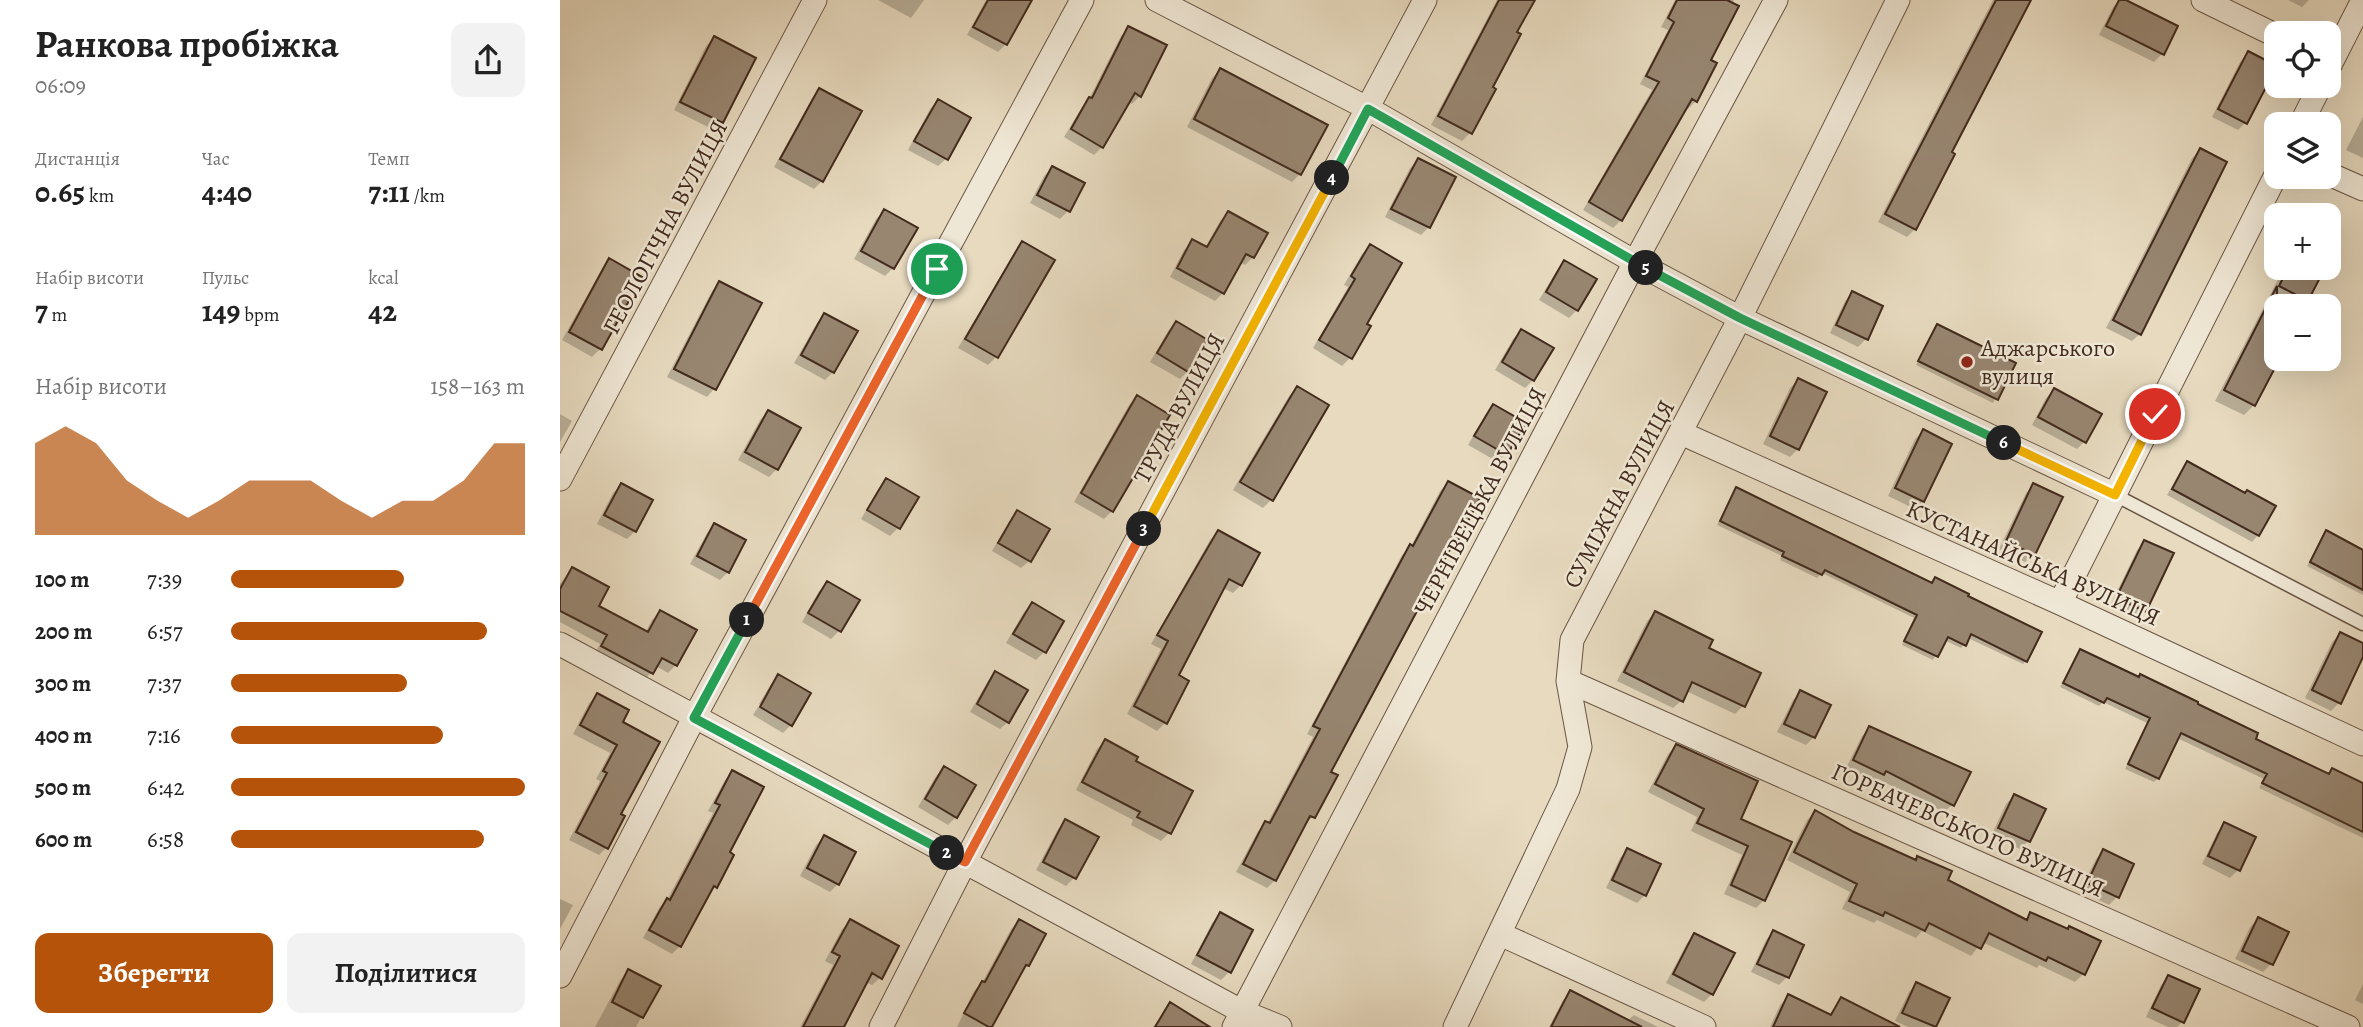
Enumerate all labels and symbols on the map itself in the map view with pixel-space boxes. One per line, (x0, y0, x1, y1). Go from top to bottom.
street label: ГЕОЛОГІЧНА ВУЛИЦЯ (595, 114, 735, 340)
pin: 4 (1314, 160, 1350, 196)
pin (907, 239, 967, 299)
pin: 5 (1628, 250, 1664, 286)
street label: ТРУДА ВУЛИЦЯ (1126, 327, 1232, 489)
place label: Аджарського вулиця (1980, 332, 2115, 392)
marker: Аджарського вулиця (1959, 354, 1975, 370)
street label: ЧЕРНІВЕЦЬКА ВУЛИЦЯ (1406, 381, 1554, 621)
pin (2125, 384, 2185, 444)
street label: СУМІЖНА ВУЛИЦЯ (1556, 394, 1682, 594)
pin: 6 (1986, 426, 2022, 460)
street label: КУСТАНАЙСЬКА ВУЛИЦЯ (1901, 493, 2165, 633)
pin: 3 (1126, 512, 1162, 546)
pin: 1 (730, 602, 764, 638)
street label: ГОРБАЧЕВСЬКОГО ВУЛИЦЯ (1827, 755, 2109, 905)
pin: 2 (930, 836, 964, 870)

